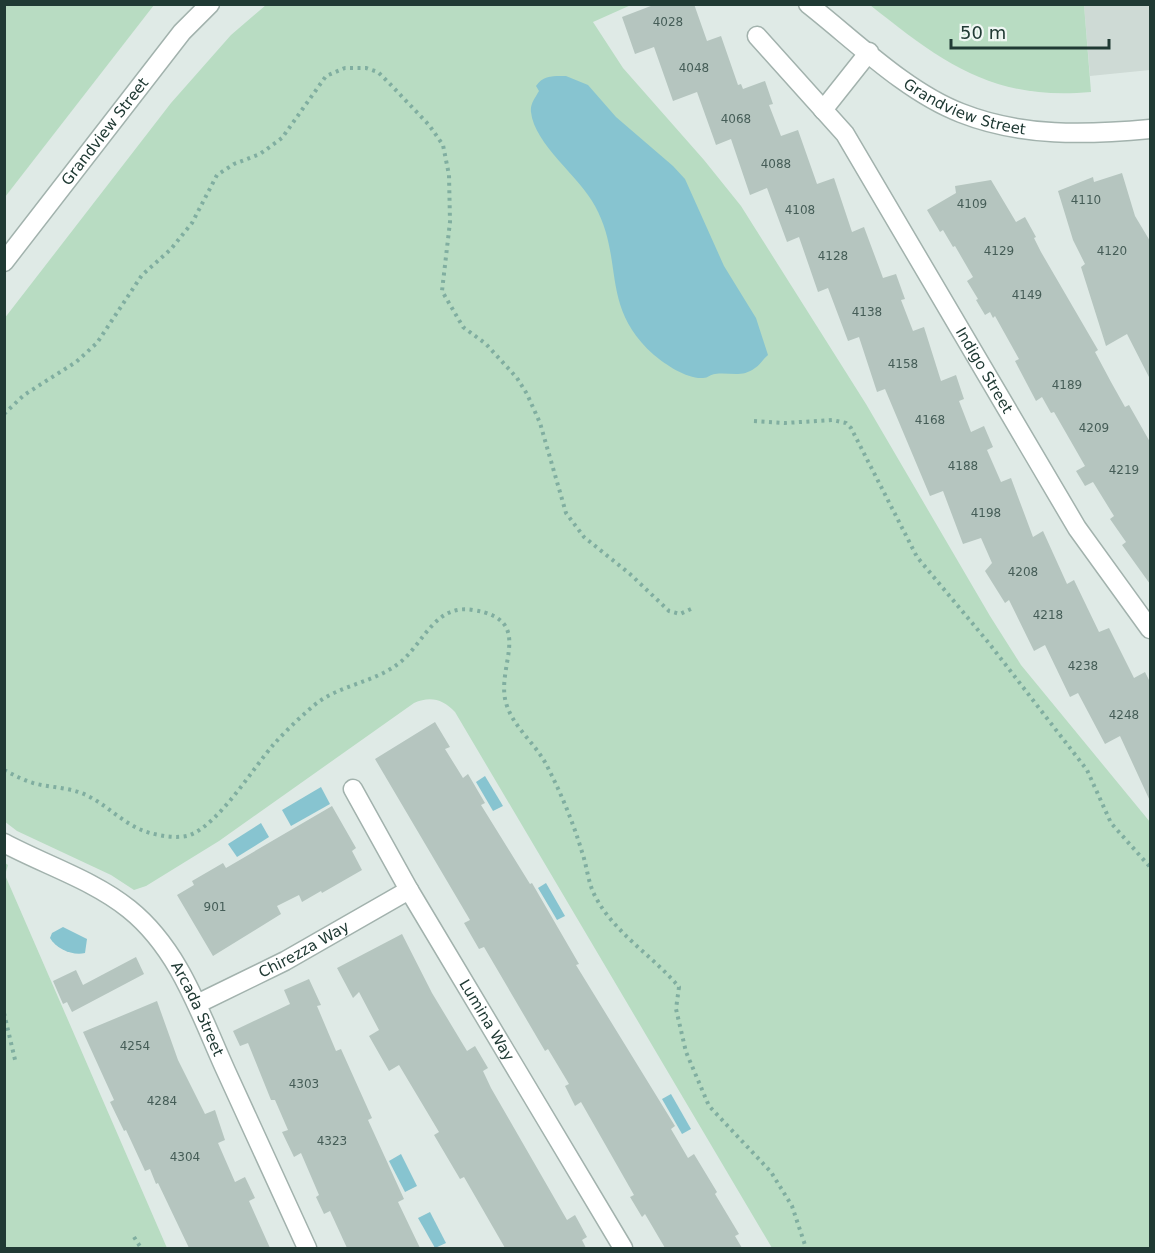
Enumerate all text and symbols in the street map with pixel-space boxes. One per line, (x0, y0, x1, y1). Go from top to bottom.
scale bar (951, 12, 1108, 50)
house number: 4028 (653, 15, 683, 29)
text: 50 m (960, 22, 1006, 43)
house number: 4048 (679, 61, 709, 75)
street label: Grandview Street (58, 74, 152, 189)
street label: Grandview Street (900, 75, 1027, 138)
house number: 4068 (721, 112, 751, 126)
house number: 4088 (761, 157, 791, 171)
house number: 4110 (1071, 193, 1101, 207)
house number: 4109 (957, 197, 987, 211)
house number: 4108 (785, 203, 815, 217)
house number: 4129 (984, 244, 1014, 258)
house number: 4120 (1097, 244, 1127, 258)
house number: 4128 (818, 249, 848, 263)
house number: 4149 (1012, 288, 1042, 302)
house number: 4138 (852, 305, 882, 319)
street label: Indigo Street (952, 324, 1017, 417)
house number: 4158 (888, 357, 918, 371)
house number: 4189 (1052, 378, 1082, 392)
house number: 4168 (915, 413, 945, 427)
house number: 4209 (1079, 421, 1109, 435)
house number: 4188 (948, 459, 978, 473)
house number: 4219 (1109, 463, 1139, 477)
house number: 4198 (971, 506, 1001, 520)
house number: 4208 (1008, 565, 1038, 579)
house number: 4218 (1033, 608, 1063, 622)
house number: 4238 (1068, 659, 1098, 673)
house number: 4248 (1109, 708, 1139, 722)
house number: 901 (204, 900, 226, 914)
street label: Chirezza Way (256, 917, 353, 982)
street label: Arcada Street (167, 958, 227, 1059)
street label: Lumina Way (455, 976, 518, 1064)
house number: 4254 (120, 1039, 150, 1053)
house number: 4303 (289, 1077, 319, 1091)
house number: 4284 (147, 1094, 177, 1108)
house number: 4323 (317, 1134, 347, 1148)
house number: 4304 (170, 1150, 200, 1164)

